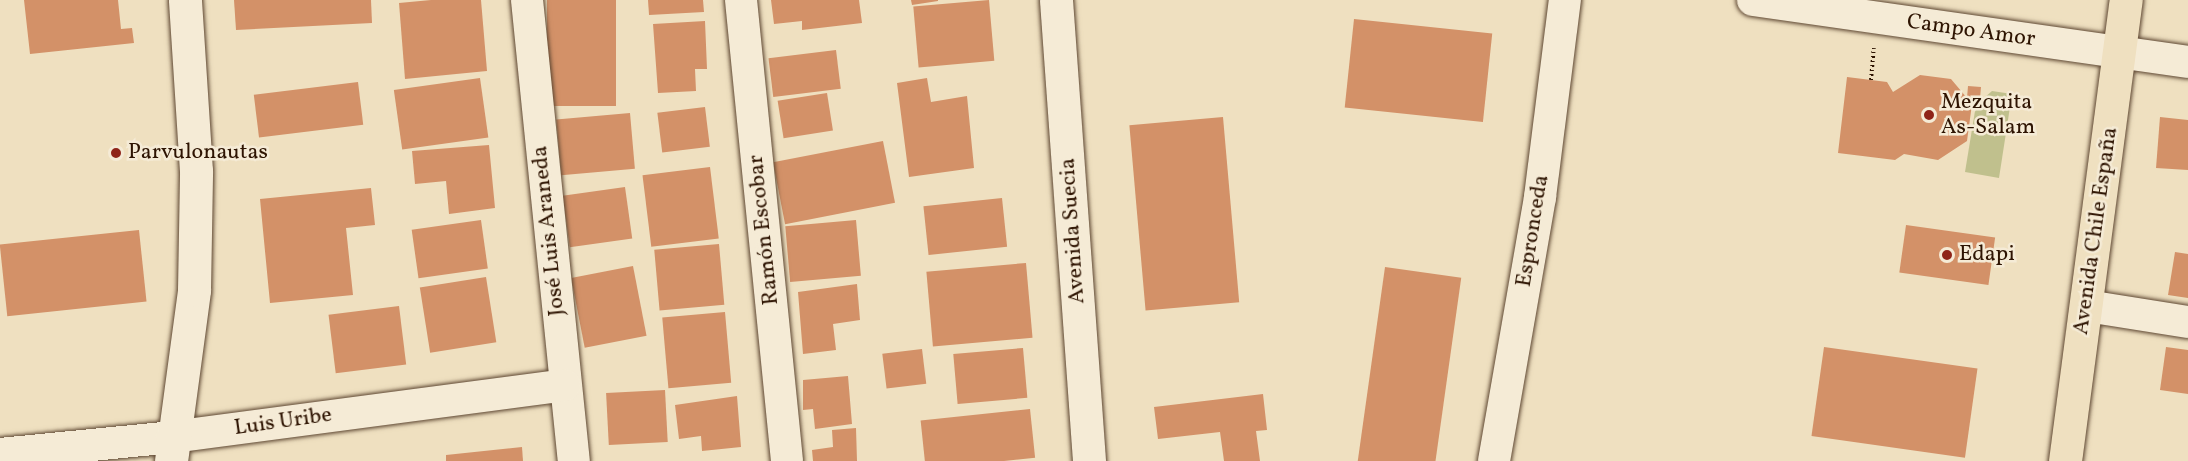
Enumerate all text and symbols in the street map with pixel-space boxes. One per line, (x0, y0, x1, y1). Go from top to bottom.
street label: Campo Amor (1905, 9, 2037, 53)
place label: Mezquita As-Salam (1941, 89, 2035, 140)
marker: Mezquita As-Salam (1922, 108, 1936, 122)
street label: Avenida Chile España (2068, 126, 2124, 336)
place label: Parvulonautas (128, 140, 268, 166)
street label: José Luis Araneda (527, 145, 571, 317)
marker: Parvulonautas (109, 146, 123, 160)
street label: Ramón Escobar (743, 154, 785, 306)
street label: Avenida Suecia (1055, 157, 1091, 305)
street label: Espronceda (1511, 173, 1555, 289)
place label: Edapi (1959, 242, 2015, 268)
marker: Edapi (1940, 248, 1954, 262)
street label: Luis Uribe (232, 402, 334, 442)

